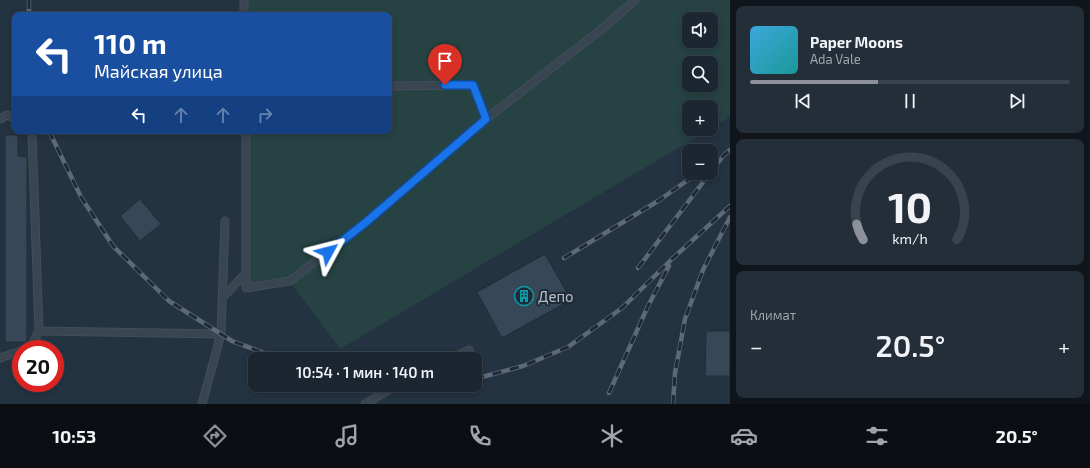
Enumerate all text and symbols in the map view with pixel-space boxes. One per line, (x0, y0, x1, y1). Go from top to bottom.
map controls (682, 12, 718, 180)
button: sound (682, 12, 718, 48)
text: 110 m (94, 26, 167, 60)
icon: left (28, 28, 80, 80)
text: Paper Moons (810, 33, 903, 51)
pin (428, 44, 462, 85)
icon: arrive (434, 50, 456, 72)
text: Ada Vale (810, 51, 861, 67)
button: search (682, 56, 718, 92)
text: Майская улица (94, 60, 223, 82)
icon: previous (792, 90, 814, 112)
icon: pause (899, 90, 921, 112)
icon: next (1006, 90, 1028, 112)
button: + (682, 100, 718, 136)
icon: left (128, 104, 150, 126)
icon: ahead (170, 104, 192, 126)
icon: ahead (212, 104, 234, 126)
icon: right (254, 104, 276, 126)
button: − (682, 144, 718, 180)
text: 10 (888, 181, 932, 231)
text: km/h (892, 230, 928, 247)
position arrow (307, 231, 349, 273)
building icon: Депо (513, 285, 535, 307)
place label: Депо (538, 287, 574, 305)
text: Климат (750, 307, 796, 323)
text: 20.5° (875, 327, 945, 363)
text: − (750, 333, 763, 359)
text: + (1058, 333, 1070, 359)
speed limit sign: 20 (12, 340, 64, 392)
text: 10:54 · 1 мин · 140 m (296, 363, 434, 381)
icon: directions (201, 422, 229, 450)
icon: music (333, 422, 361, 450)
icon: phone (466, 422, 494, 450)
icon: climate (598, 422, 626, 450)
icon: car (730, 422, 758, 450)
icon: filters (863, 422, 891, 450)
text: 10:53 (52, 425, 96, 447)
text: 20.5° (995, 425, 1038, 447)

